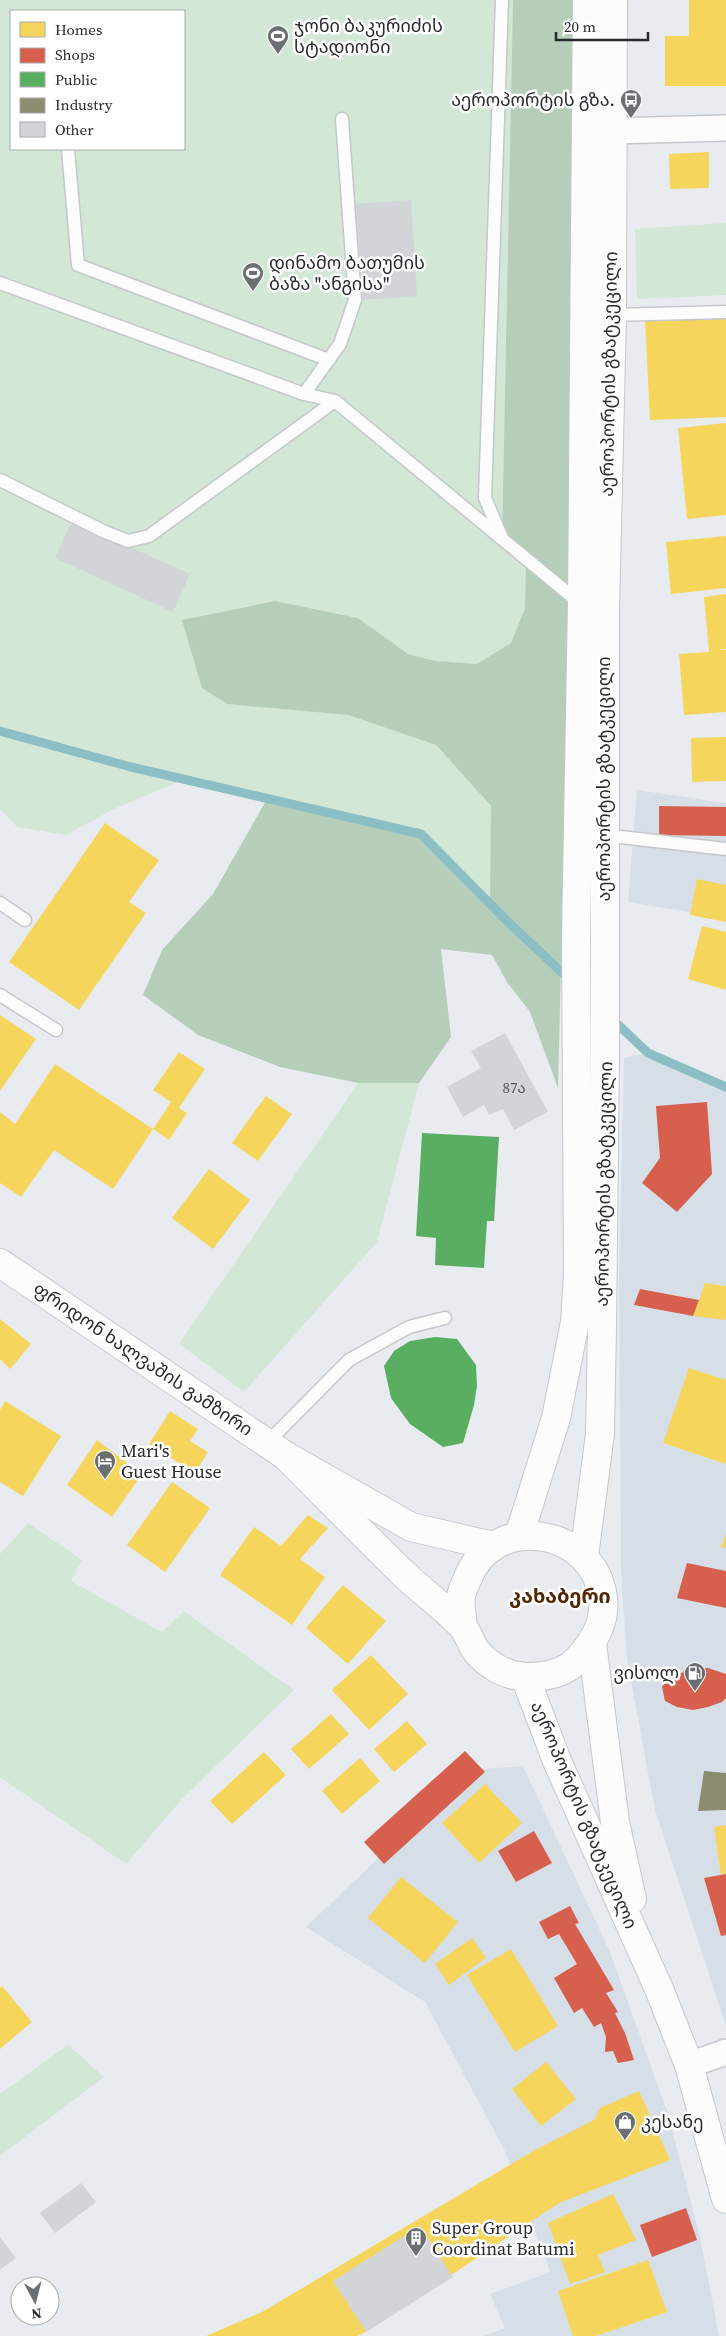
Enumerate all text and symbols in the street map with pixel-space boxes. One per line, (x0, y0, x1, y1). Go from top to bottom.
legend (10, 10, 185, 150)
scale bar (556, 10, 648, 42)
place label: ჯონი ბაკურიძის სტადიონი (294, 13, 443, 59)
text: 20 m (564, 16, 596, 37)
text: Homes (55, 19, 102, 40)
sports icon: ჯონი ბაკურიძის სტადიონი (266, 24, 290, 55)
text: Shops (55, 44, 95, 65)
text: Public (55, 69, 97, 90)
place label: აეროპორტის გზა. (451, 87, 615, 112)
bus stop icon: აეროპორტის გზა. (619, 88, 643, 119)
text: Industry (55, 94, 113, 115)
text: Other (55, 119, 94, 140)
place label: დინამო ბათუმის ბაზა "ანგისა" (269, 250, 425, 296)
street label: აეროპორტის გზატკეცილი (594, 251, 623, 497)
sports icon: დინამო ბათუმის ბაზა "ანგისა" (241, 261, 265, 292)
street label: აეროპორტის გზატკეცილი (591, 656, 616, 902)
street label: აეროპორტის გზატკეცილი (589, 1061, 618, 1307)
house number: 87ა (502, 1077, 526, 1098)
street label: ფრიდონ ხალვაშის გამზირი (29, 1276, 258, 1442)
place label: Mari's Guest House (121, 1438, 222, 1484)
hotel icon: Mari's Guest House (93, 1449, 117, 1480)
district label: კახაბერი (509, 1582, 611, 1610)
place label: ვისოლ (613, 1660, 679, 1685)
fuel station icon: ვისოლ (683, 1661, 707, 1692)
street label: აეროპორტის გზატკეცილი (525, 1697, 644, 1933)
place label: კესანე (641, 2109, 704, 2134)
shop icon: კესანე (613, 2110, 637, 2141)
place label: Super Group Coordinat Batumi (432, 2215, 575, 2261)
building icon: Super Group Coordinat Batumi (404, 2226, 428, 2257)
north arrow (10, 2276, 60, 2326)
text: N (30, 2303, 43, 2324)

